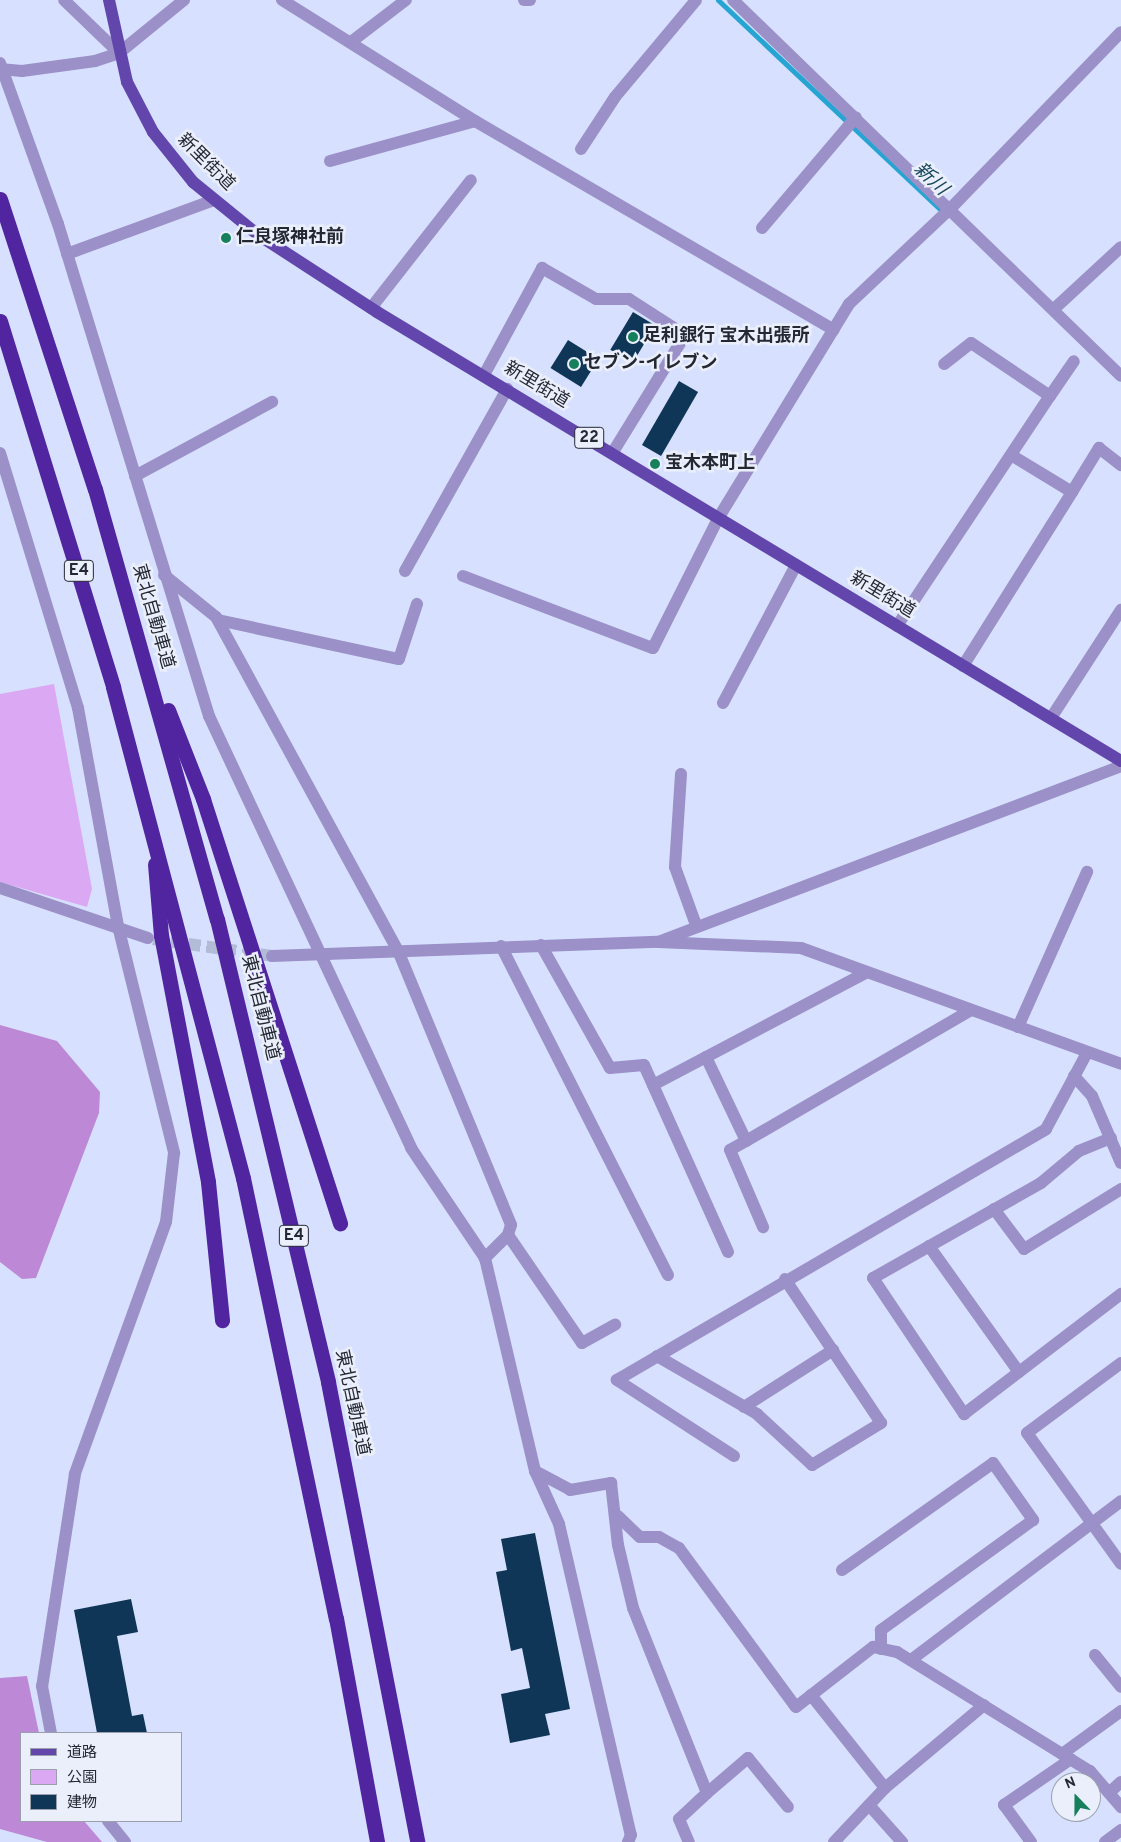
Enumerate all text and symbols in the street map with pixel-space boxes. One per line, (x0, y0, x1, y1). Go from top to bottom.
street label: 新里街道 (172, 130, 238, 196)
water label: 新川 (908, 159, 952, 201)
place label: 仁良塚神社前 (236, 227, 344, 249)
marker: 仁良塚神社前 (220, 232, 232, 244)
place label: 足利銀行 宝木出張所 (643, 326, 809, 348)
marker: 足利銀行 宝木出張所 (627, 331, 639, 343)
place label: セブン-イレブン (584, 353, 717, 375)
street label: 新里街道 (500, 358, 572, 414)
marker: セブン-イレブン (568, 358, 580, 370)
road number: 22 (574, 424, 604, 452)
place label: 宝木本町上 (665, 453, 755, 475)
marker: 宝木本町上 (649, 458, 661, 470)
road number: E4 (63, 558, 95, 584)
street label: 東北自動車道 (127, 562, 177, 672)
street label: 新里街道 (846, 568, 918, 624)
street label: 東北自動車道 (235, 953, 283, 1063)
road number: E4 (278, 1222, 310, 1250)
street label: 東北自動車道 (329, 1348, 373, 1458)
legend (20, 1732, 182, 1822)
text: 道路 (67, 1744, 97, 1763)
text: 公園 (67, 1769, 97, 1788)
north arrow (1051, 1772, 1101, 1822)
text: N (1063, 1774, 1078, 1793)
text: 建物 (67, 1794, 97, 1813)

